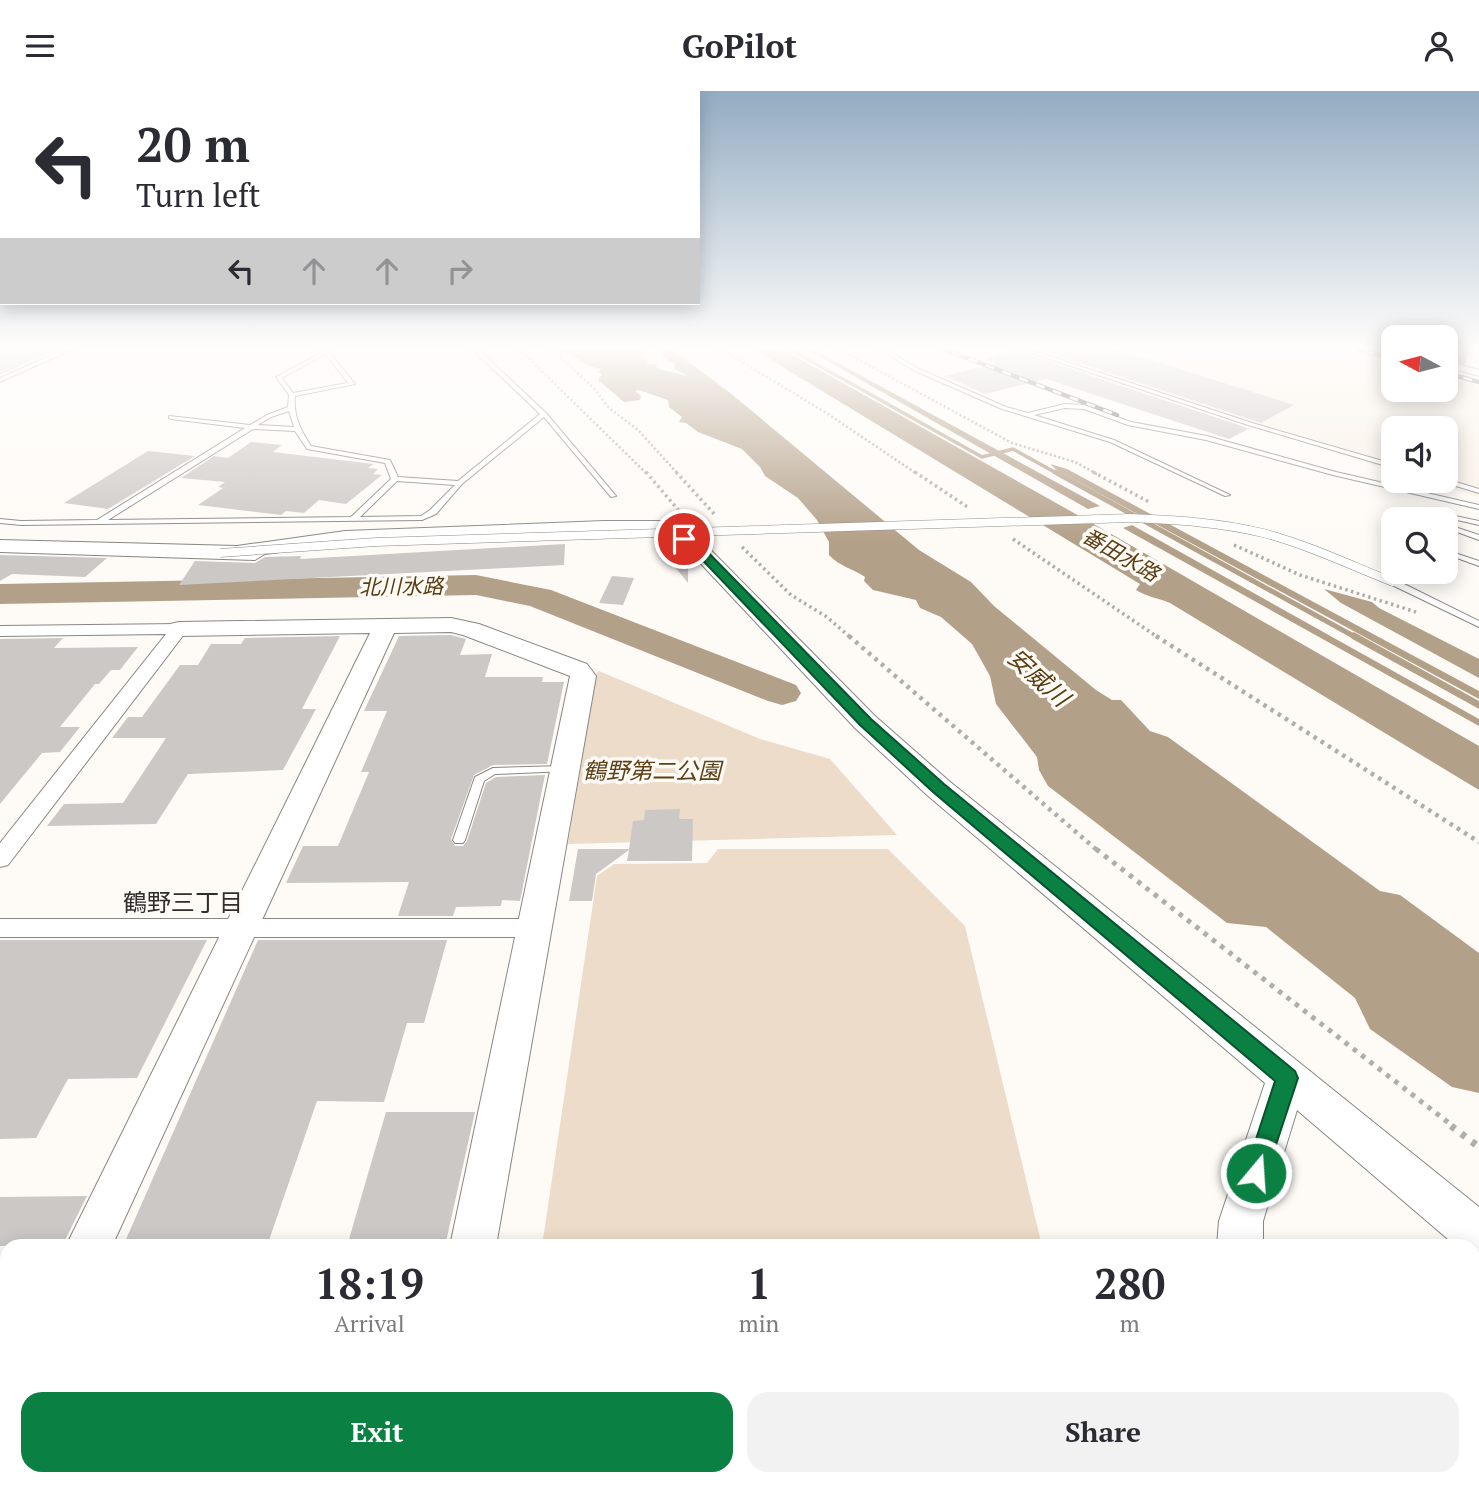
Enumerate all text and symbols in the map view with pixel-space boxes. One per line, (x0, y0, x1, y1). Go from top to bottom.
text: GoPilot (682, 25, 797, 67)
icon: menu (21, 27, 59, 65)
icon: person (1420, 27, 1458, 65)
text: 20 m (136, 111, 250, 176)
icon: left (21, 119, 112, 210)
text: Turn left (136, 174, 260, 216)
icon: left (222, 252, 260, 290)
icon: ahead (295, 252, 333, 290)
icon: ahead (368, 252, 406, 290)
icon: right (441, 252, 479, 290)
north arrow (1381, 325, 1458, 403)
map controls (1381, 325, 1458, 584)
button: sound (1381, 416, 1458, 493)
button: search (1381, 507, 1458, 584)
pin (654, 509, 714, 569)
icon: arrive (665, 520, 703, 558)
water label: 番田水路 (1078, 521, 1166, 588)
water label: 北川水路 (359, 571, 445, 601)
water label: 安威川 (1002, 641, 1079, 715)
park label: 鶴野第二公園 (583, 755, 724, 786)
district label: 鶴野三丁目 (123, 886, 243, 918)
position arrow (1219, 1136, 1293, 1210)
text: 18:19 (315, 1255, 424, 1311)
text: 1 (747, 1255, 771, 1311)
text: 280 (1094, 1255, 1165, 1311)
text: Arrival (334, 1308, 405, 1339)
text: min (739, 1308, 779, 1339)
text: m (1120, 1308, 1140, 1339)
button: Exit (21, 1392, 733, 1472)
button: Share (747, 1392, 1459, 1472)

